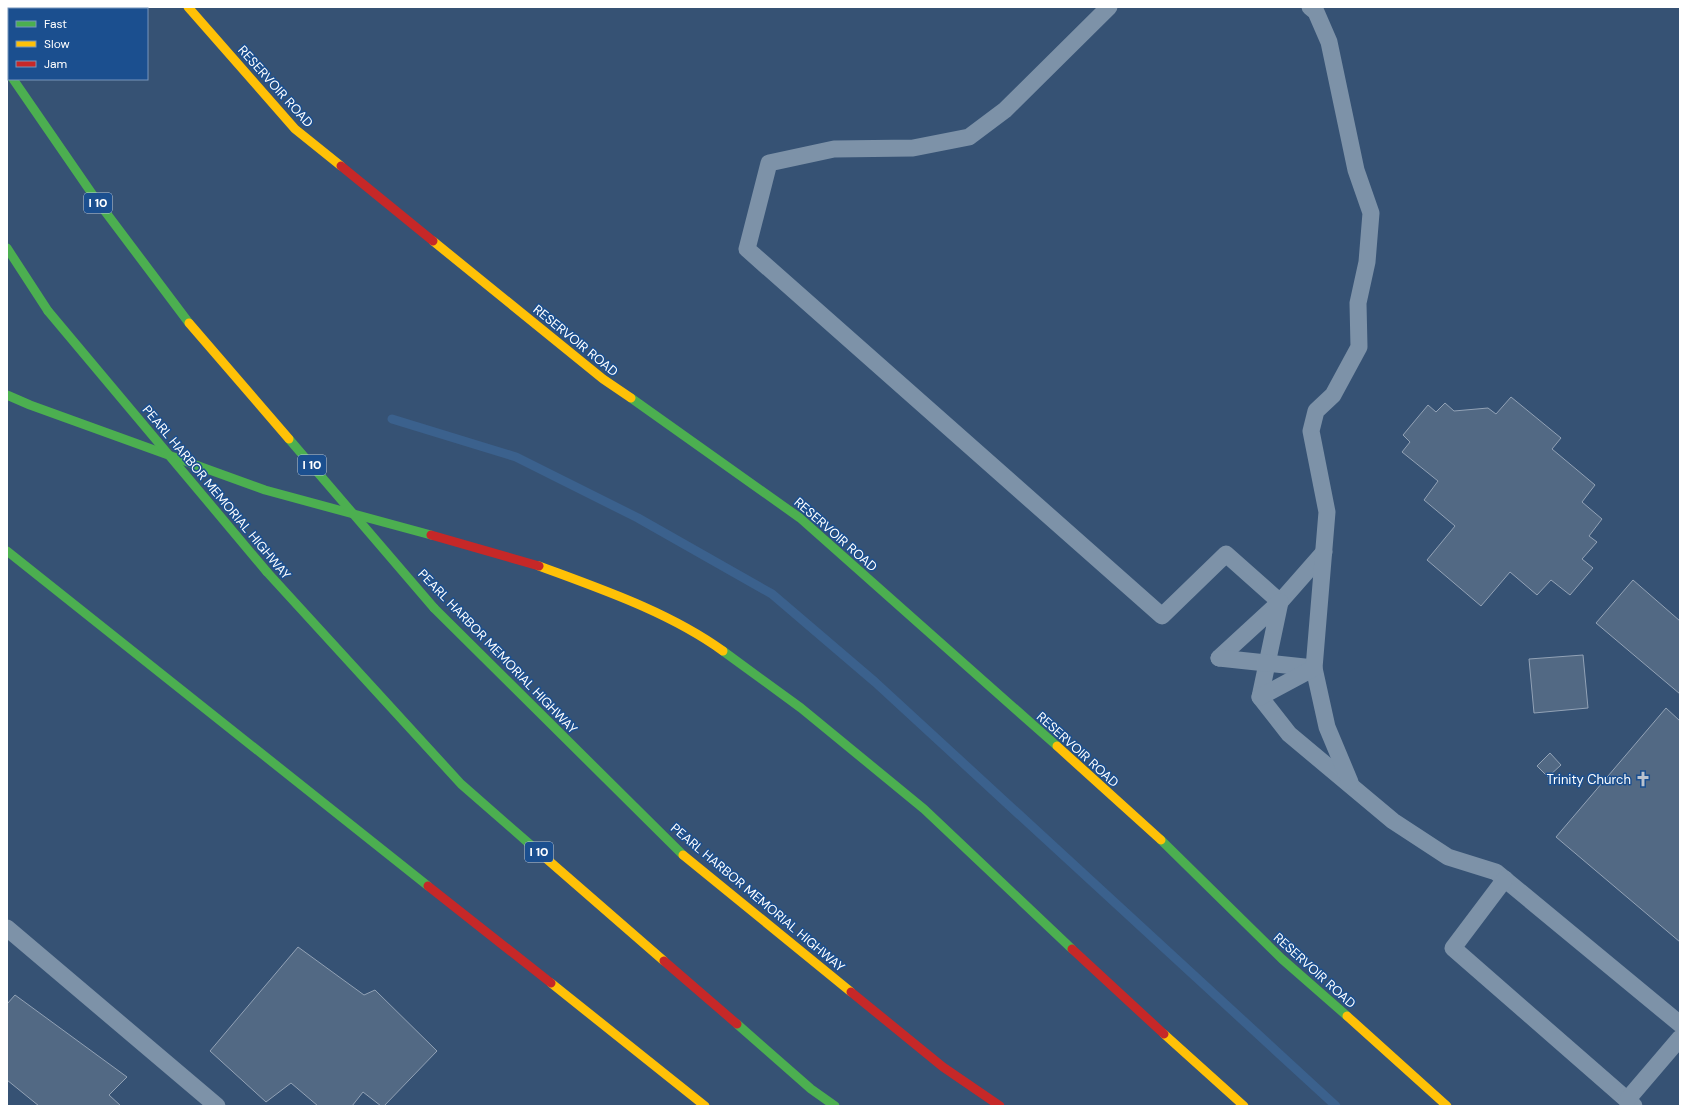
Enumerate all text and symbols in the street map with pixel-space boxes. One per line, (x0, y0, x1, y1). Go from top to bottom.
legend (8, 8, 148, 80)
text: Fast (44, 16, 67, 32)
text: Slow (44, 36, 70, 52)
street label: RESERVOIR ROAD (234, 42, 317, 131)
text: Jam (44, 56, 67, 72)
road number: I 10 (84, 193, 112, 213)
street label: RESERVOIR ROAD (530, 301, 622, 380)
street label: PEARL HARBOR MEMORIAL HIGHWAY (139, 402, 295, 583)
road number: I 10 (298, 455, 326, 475)
street label: RESERVOIR ROAD (791, 494, 881, 575)
street label: PEARL HARBOR MEMORIAL HIGHWAY (414, 565, 581, 738)
street label: RESERVOIR ROAD (1033, 708, 1122, 791)
church icon: Trinity Church (1634, 770, 1652, 788)
place label: Trinity Church (1546, 771, 1631, 788)
street label: PEARL HARBOR MEMORIAL HIGHWAY (667, 819, 849, 976)
road number: I 10 (525, 842, 553, 862)
street label: RESERVOIR ROAD (1270, 929, 1359, 1012)

